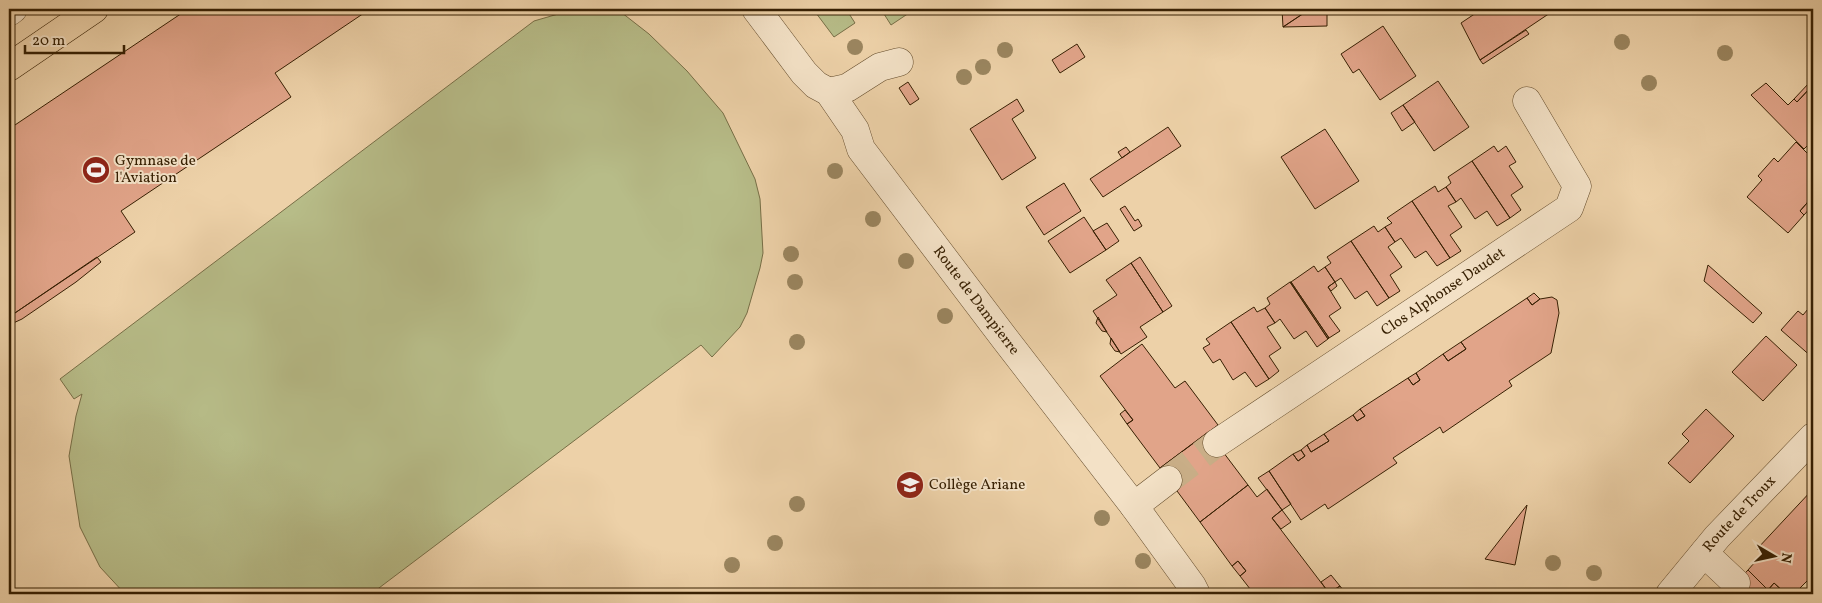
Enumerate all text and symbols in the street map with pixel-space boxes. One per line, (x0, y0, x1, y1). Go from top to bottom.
scale bar (25, 22, 124, 54)
text: 20 m (32, 31, 65, 52)
place label: Gymnase de l'Aviation (115, 151, 196, 189)
sports icon: Gymnase de l'Aviation (81, 155, 111, 185)
street label: Route de Dampierre (928, 242, 1024, 360)
street label: Clos Alphonse Daudet (1377, 243, 1510, 341)
school or university icon: Collège Ariane (895, 470, 925, 500)
street label: Route de Troux (1698, 471, 1781, 557)
place label: Collège Ariane (929, 475, 1025, 496)
north arrow (1750, 530, 1800, 580)
text: N (1775, 551, 1796, 564)

